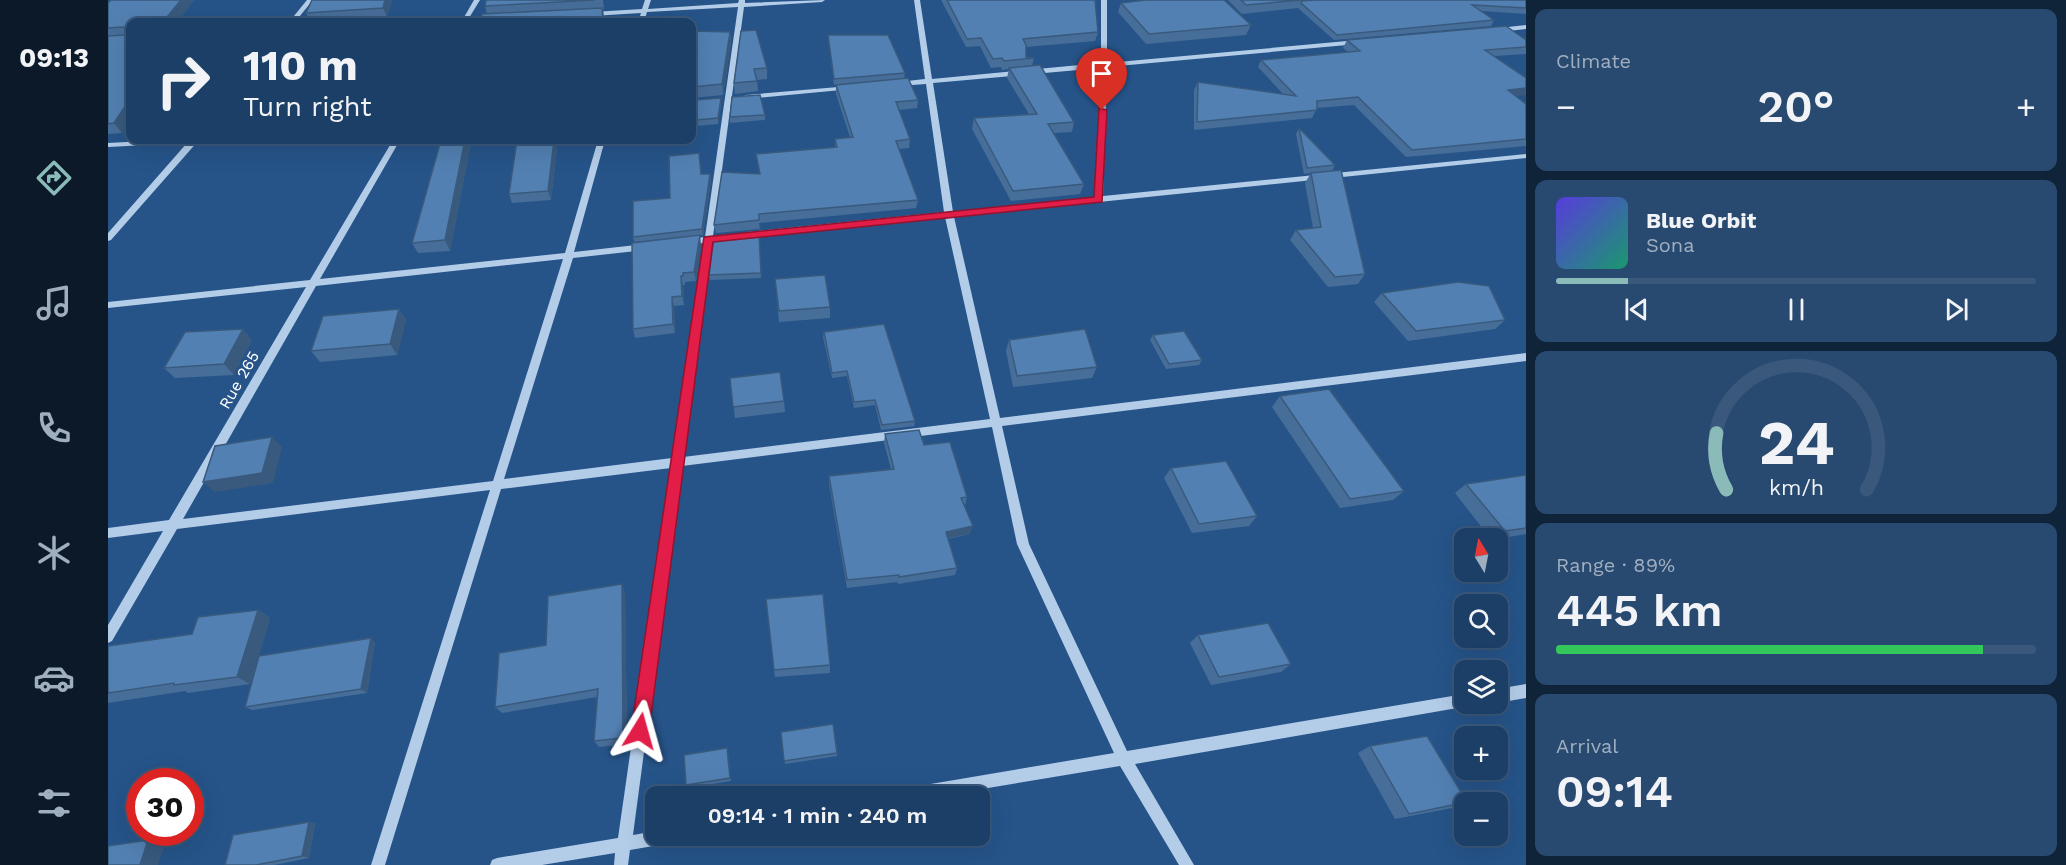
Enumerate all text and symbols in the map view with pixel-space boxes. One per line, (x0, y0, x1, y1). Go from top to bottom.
text: 110 m (243, 41, 358, 90)
text: 09:13 (19, 42, 89, 74)
icon: right (144, 42, 222, 120)
pin (1076, 48, 1127, 110)
text: Climate (1556, 49, 1631, 73)
icon: arrive (1085, 57, 1118, 90)
text: 20° (1758, 80, 1834, 133)
text: − (1556, 87, 1576, 126)
text: + (2016, 87, 2036, 126)
text: Turn right (243, 91, 372, 123)
icon: directions (33, 157, 75, 199)
text: Blue Orbit (1646, 208, 1756, 233)
text: Sona (1646, 233, 1695, 257)
icon: music (33, 282, 75, 324)
icon: previous (1620, 293, 1653, 326)
icon: pause (1780, 293, 1813, 326)
icon: next (1940, 293, 1973, 326)
street label: Rue 265 (215, 348, 263, 412)
text: 24 (1758, 406, 1834, 479)
icon: phone (33, 407, 75, 449)
text: km/h (1768, 475, 1824, 500)
north arrow (1454, 528, 1508, 582)
map controls (1454, 528, 1508, 846)
icon: climate (33, 532, 75, 574)
text: Range · 89% (1556, 553, 1675, 577)
text: 445 km (1556, 584, 1723, 637)
button: search (1454, 594, 1508, 648)
icon: car (33, 657, 75, 699)
button: layers (1454, 660, 1508, 714)
position arrow (608, 699, 672, 763)
button: + (1454, 726, 1508, 780)
text: Arrival (1556, 734, 1618, 758)
text: 09:14 (1556, 765, 1673, 818)
speed limit sign: 30 (126, 768, 204, 846)
icon: filters (33, 782, 75, 824)
button: − (1454, 792, 1508, 846)
text: 09:14 · 1 min · 240 m (708, 803, 927, 828)

